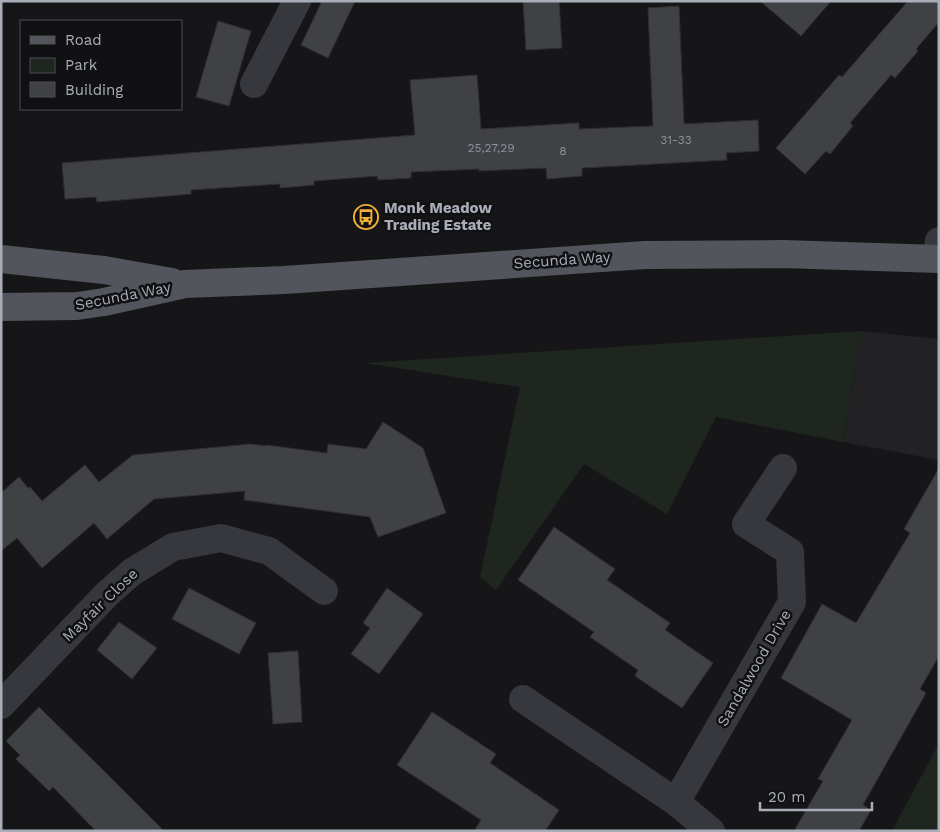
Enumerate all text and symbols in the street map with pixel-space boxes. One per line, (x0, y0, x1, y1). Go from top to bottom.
legend (20, 20, 182, 110)
text: Road (65, 31, 102, 49)
text: Park (65, 56, 98, 74)
text: Building (65, 81, 123, 99)
house number: 31-33 (660, 133, 692, 147)
house number: 25,27,29 (467, 141, 515, 155)
house number: 8 (559, 144, 567, 158)
place label: Monk Meadow Trading Estate (384, 199, 492, 234)
bus stop icon: Monk Meadow Trading Estate (353, 204, 379, 230)
street label: Secunda Way (513, 248, 611, 272)
street label: Secunda Way (74, 278, 173, 314)
street label: Mayfair Close (59, 565, 141, 645)
street label: Sandalwood Drive (713, 607, 795, 729)
scale bar (760, 780, 872, 812)
text: 20 m (768, 788, 806, 806)

